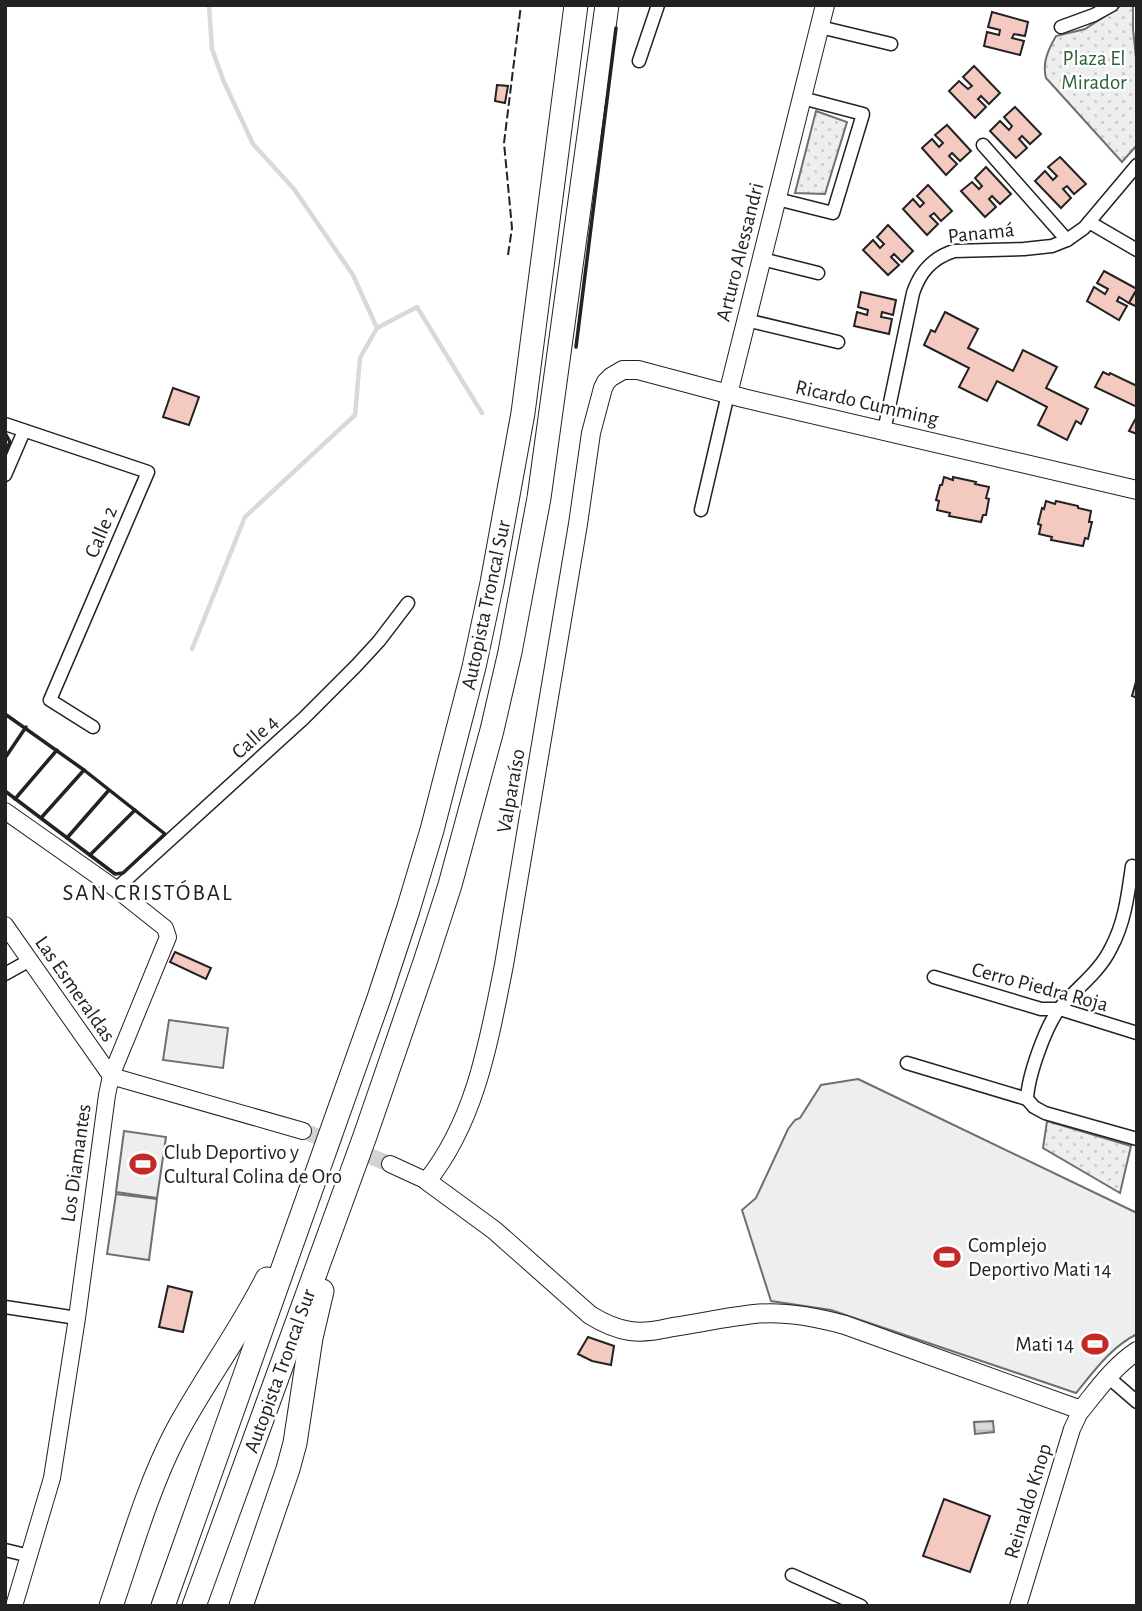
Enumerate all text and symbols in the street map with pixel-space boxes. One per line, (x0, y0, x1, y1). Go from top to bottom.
park label: Plaza El Mirador (1061, 48, 1127, 93)
street label: Arturo Alessandri (713, 181, 767, 323)
street label: Panamá (947, 219, 1016, 247)
street label: Ricardo Cumming (793, 376, 941, 430)
street label: Calle 2 (81, 503, 121, 561)
street label: Autopista Troncal Sur (458, 518, 514, 692)
street label: Calle 4 (228, 711, 282, 763)
street label: Valparaíso (493, 747, 529, 835)
district label: SAN CRISTÓBAL (62, 879, 234, 905)
street label: Las Esmeraldas (31, 932, 119, 1046)
street label: Cerro Piedra Roja (970, 959, 1111, 1015)
street label: Los Diamantes (57, 1103, 95, 1223)
place label: Club Deportivo y Cultural Colina de Oro (164, 1142, 342, 1187)
sports icon: Club Deportivo y Cultural Colina de Oro (128, 1149, 158, 1179)
place label: Complejo Deportivo Mati 14 (968, 1235, 1112, 1280)
sports icon: Complejo Deportivo Mati 14 (932, 1242, 962, 1272)
street label: Autopista Troncal Sur (241, 1286, 319, 1456)
sports icon: Mati 14 (1080, 1329, 1110, 1359)
place label: Mati 14 (1015, 1334, 1074, 1355)
street label: Reinaldo Knop (1001, 1441, 1055, 1561)

